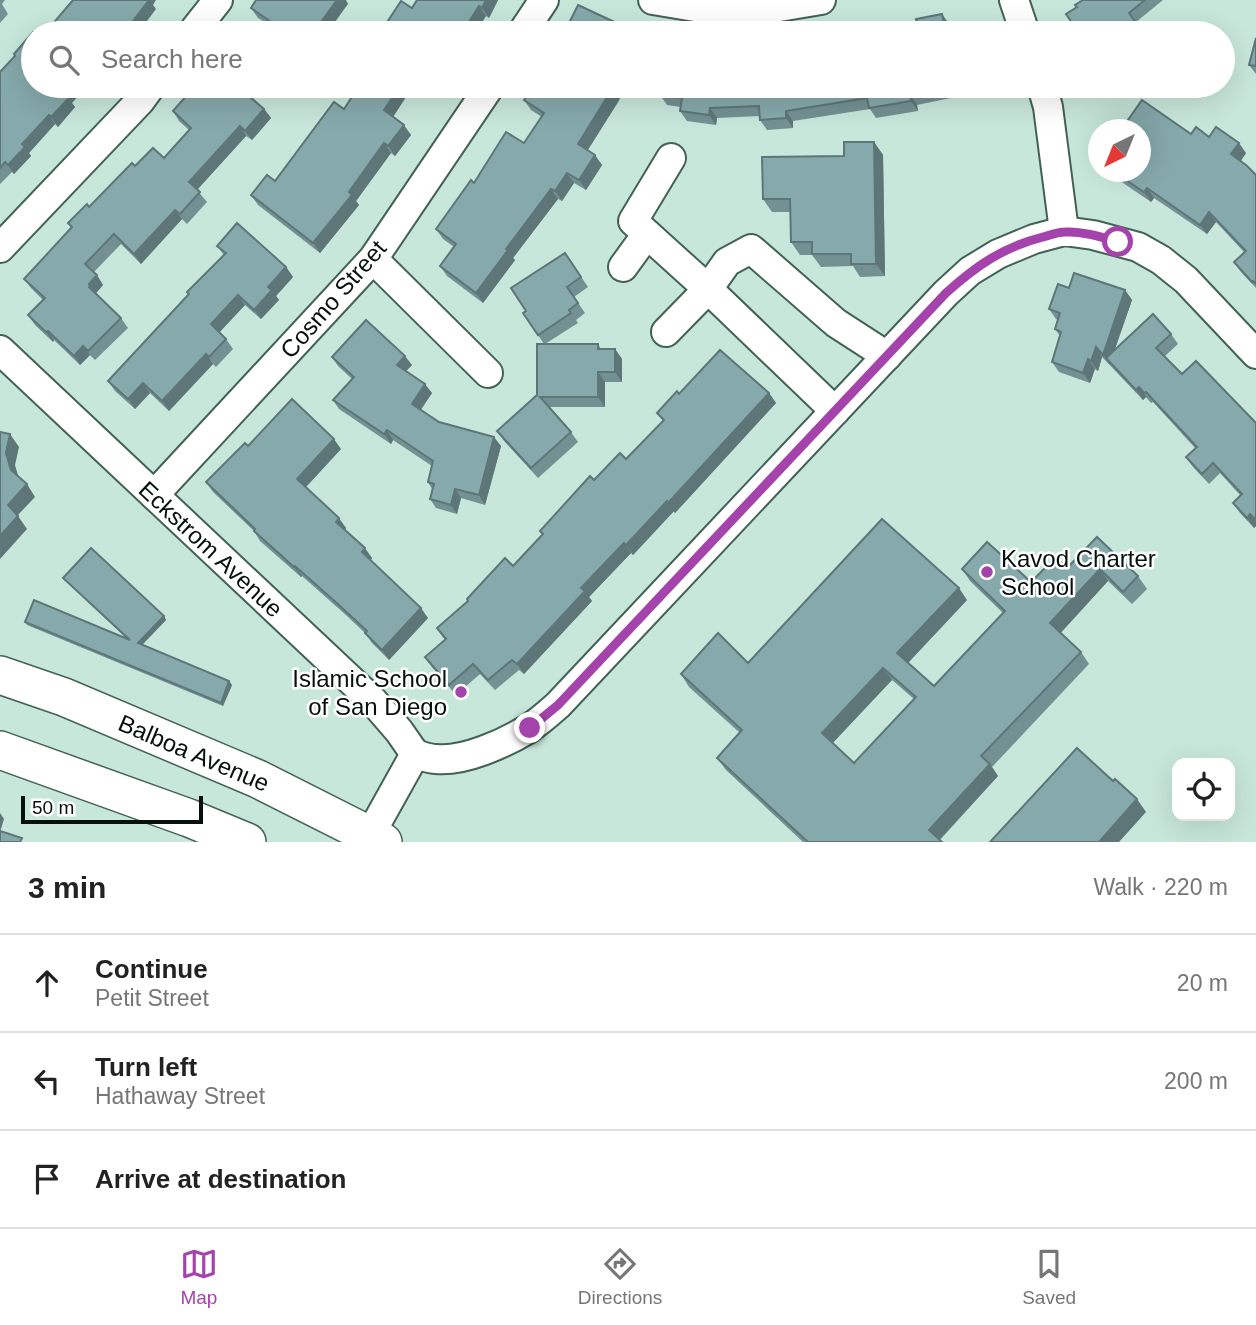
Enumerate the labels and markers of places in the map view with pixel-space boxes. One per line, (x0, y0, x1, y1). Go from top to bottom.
place label: Kavod Charter School (1001, 545, 1156, 600)
marker: Kavod Charter School (979, 564, 995, 580)
place label: Islamic School of San Diego (292, 665, 447, 720)
marker: Islamic School of San Diego (453, 684, 469, 700)

